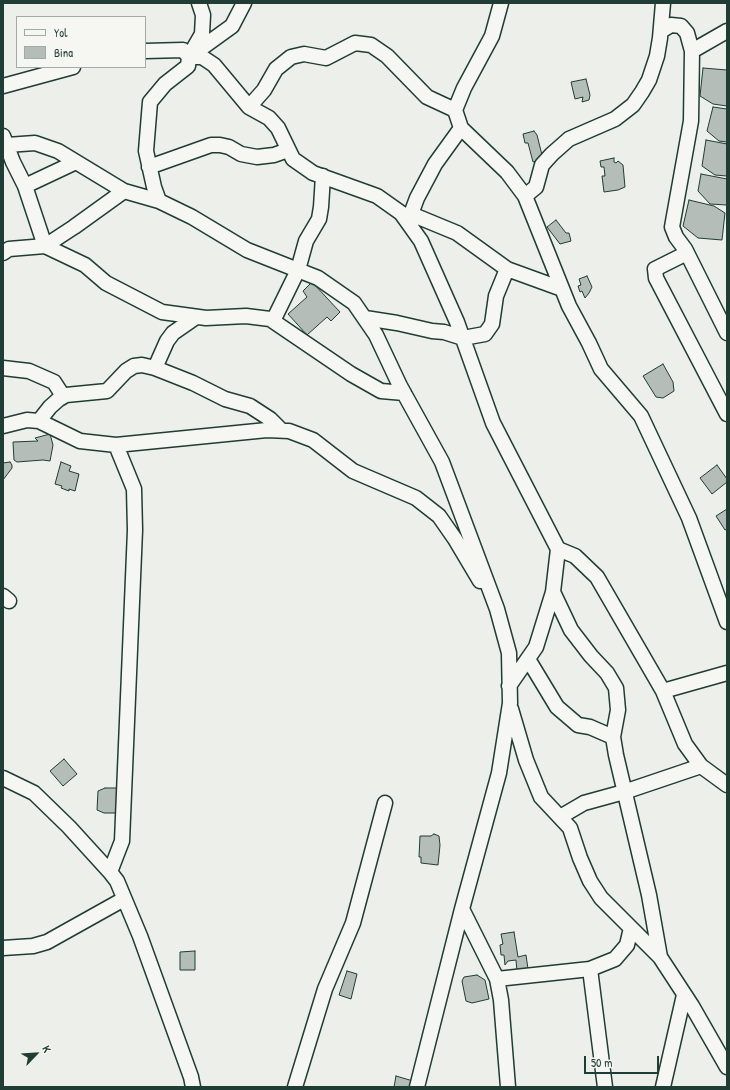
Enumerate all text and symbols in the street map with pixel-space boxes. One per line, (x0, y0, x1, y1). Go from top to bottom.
legend (16, 16, 146, 68)
text: Yol (54, 24, 67, 41)
text: Bina (54, 44, 73, 61)
north arrow (16, 1034, 56, 1074)
text: K (39, 1043, 54, 1054)
scale bar (586, 1048, 661, 1074)
text: 50 m (591, 1054, 612, 1071)

